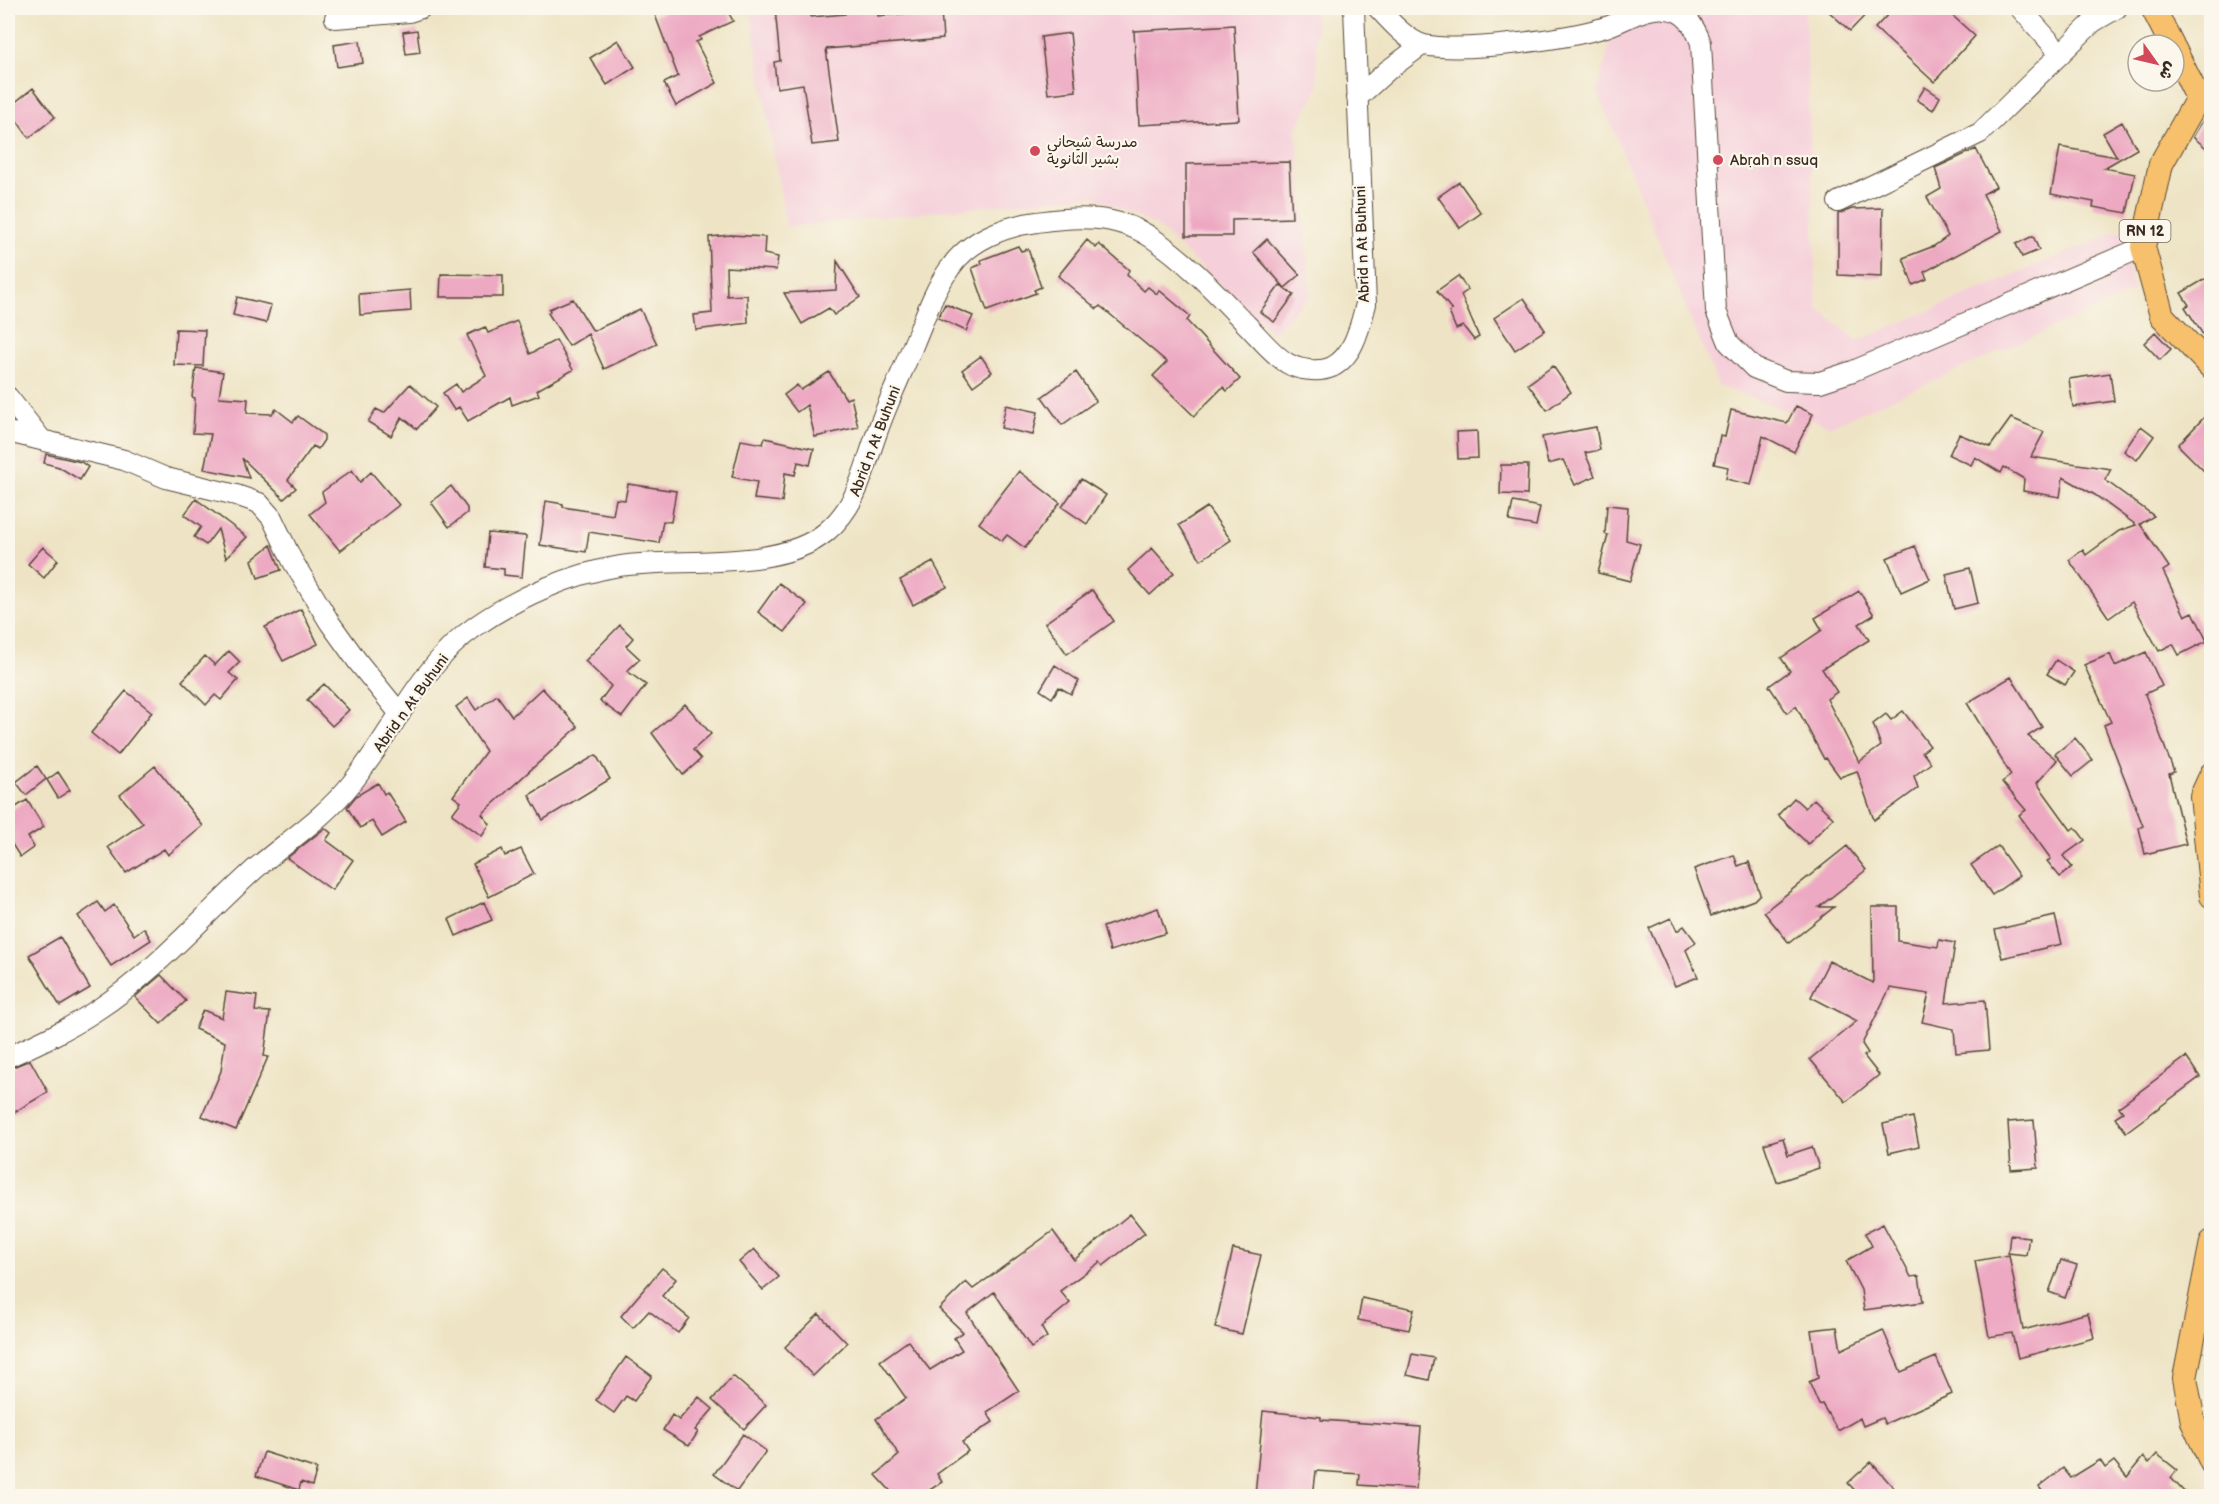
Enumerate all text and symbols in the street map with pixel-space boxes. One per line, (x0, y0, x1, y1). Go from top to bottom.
north arrow (2126, 33, 2186, 93)
text: ش (2154, 58, 2180, 83)
place label: مدرسة شيحاني بشير الثانوية (1047, 133, 1138, 169)
marker: مدرسة شيحاني بشير الثانوية (1028, 144, 1042, 158)
place label: Abṛah n ssuq (1730, 151, 1818, 170)
marker: Abṛah n ssuq (1711, 153, 1725, 167)
street label: Abrid n At Buhuni (1351, 185, 1374, 303)
road number: RN 12 (2120, 220, 2170, 242)
street label: Abrid n At Buhuni (846, 383, 905, 499)
street label: Abrid n At Buhuni (369, 651, 453, 756)

